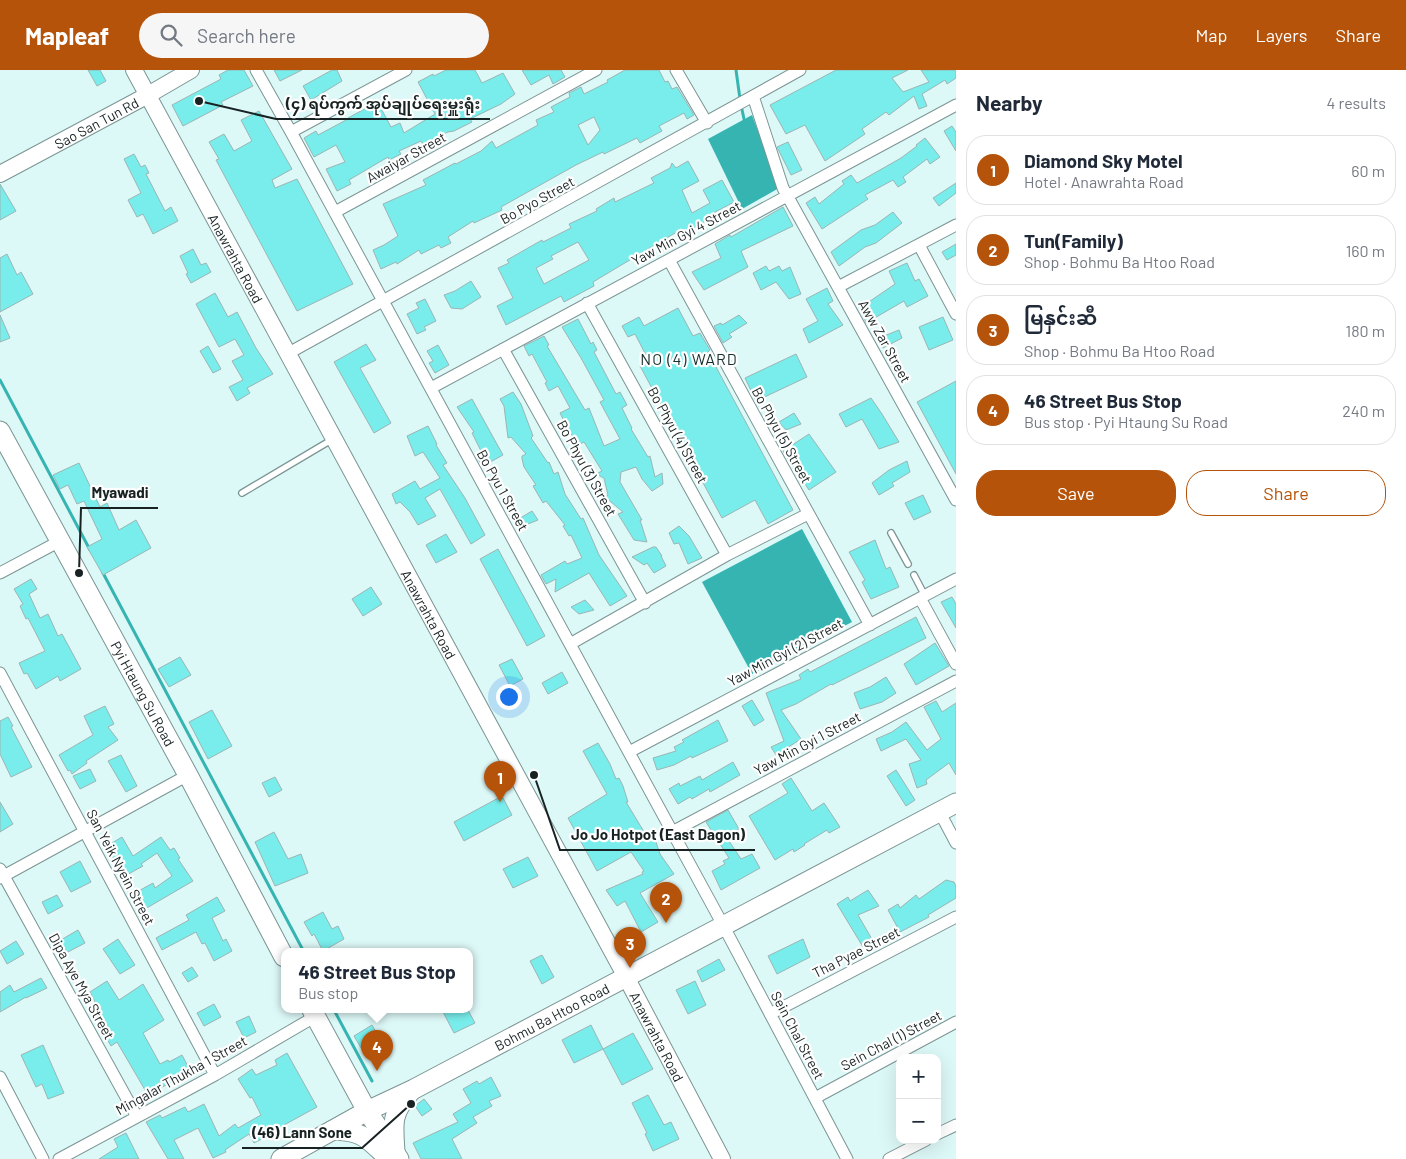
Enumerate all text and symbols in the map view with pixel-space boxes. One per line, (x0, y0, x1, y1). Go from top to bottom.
search box (139, 13, 489, 58)
text: Mapleaf (25, 21, 109, 50)
icon: search (157, 21, 185, 49)
text: Search here (197, 24, 296, 47)
text: Map (1195, 24, 1227, 46)
text: Layers (1255, 24, 1308, 46)
text: Share (1336, 24, 1381, 46)
callout: (၄) ရပ်ကွက် အုပ်ချုပ်ရေးမှူးရုံး (276, 89, 490, 119)
text: Nearby (976, 90, 1042, 115)
street label: Sao San Tun Rd (51, 93, 141, 152)
text: 4 results (1326, 93, 1386, 112)
text: (၄) ရပ်ကွက် အုပ်ချုပ်ရေးမှူးရုံး (285, 94, 480, 116)
street label: Awaiyar Street (363, 128, 449, 186)
text: Diamond Sky Motel (1024, 149, 1183, 172)
text: 1 (990, 161, 996, 180)
text: 60 m (1351, 161, 1385, 180)
text: Hotel · Anawrahta Road (1024, 172, 1184, 191)
street label: Bo Pyo Street (497, 173, 577, 227)
street label: Yaw Min Gyi 4 Street (628, 197, 744, 269)
street label: Anawrahta Road (205, 211, 267, 306)
text: Tun(Family) (1024, 229, 1123, 252)
text: 2 (989, 241, 997, 260)
text: 160 m (1346, 241, 1385, 260)
text: Shop · Bohmu Ba Htoo Road (1024, 252, 1215, 271)
street label: Aww Zar Street (855, 297, 915, 385)
text: မြနှင်းဆီ (1024, 306, 1097, 329)
text: 3 (989, 321, 997, 340)
text: 180 m (1346, 321, 1385, 340)
text: Shop · Bohmu Ba Htoo Road (1024, 341, 1215, 360)
district label: NO (4) WARD (640, 349, 738, 368)
street label: Bo Phyu (4) Street (644, 384, 712, 486)
street label: Bo Phyu (5) Street (749, 384, 815, 486)
text: 46 Street Bus Stop (1024, 389, 1182, 412)
text: 4 (988, 401, 998, 420)
text: 240 m (1342, 401, 1385, 420)
text: Bus stop · Pyi Htaung Su Road (1024, 412, 1228, 431)
street label: Bo Phyu (3) Street (554, 417, 620, 519)
street label: Bo Pyu 1 Street (474, 446, 532, 534)
button: Save (976, 470, 1176, 516)
button: Share (1186, 470, 1386, 516)
callout: Myawadi (81, 478, 158, 508)
text: Myawadi (91, 483, 149, 501)
street label: Anawrahta Road (398, 567, 460, 662)
street label: Yaw Min Gyi (2) Street (724, 614, 846, 690)
street label: Pyi Htaung Su Road (108, 638, 179, 749)
your location (496, 684, 522, 710)
street label: Yaw Min Gyi 1 Street (751, 708, 863, 778)
pin: 1 (484, 761, 516, 802)
street label: San Yeik Nyein Street (83, 806, 159, 928)
callout: Jo Jo Hotpot (East Dagon) (560, 820, 755, 850)
text: Jo Jo Hotpot (East Dagon) (571, 825, 746, 843)
pin: 2 (650, 882, 682, 923)
street label: Tha Pyae Street (810, 923, 902, 981)
pin: 3 (614, 927, 646, 968)
street label: Dipa Aye Mya Street (46, 930, 118, 1042)
popup (281, 948, 473, 1013)
text: 46 Street Bus Stop (298, 960, 456, 983)
street label: Bohmu Ba Htoo Road (491, 979, 612, 1054)
text: Bus stop (298, 983, 358, 1002)
street label: Sein Chal Street (768, 988, 828, 1082)
street label: Anawrahta Road (627, 989, 688, 1084)
street label: Sein Chal (1) Street (838, 1006, 944, 1074)
pin: 4 (361, 1030, 393, 1071)
street label: Mingalar Thukha 1 Street (112, 1032, 250, 1118)
map controls (896, 1054, 941, 1144)
button: + (896, 1054, 941, 1099)
button: − (896, 1099, 941, 1144)
callout: (46) Lann Sone (242, 1118, 362, 1148)
text: (46) Lann Sone (251, 1123, 352, 1141)

